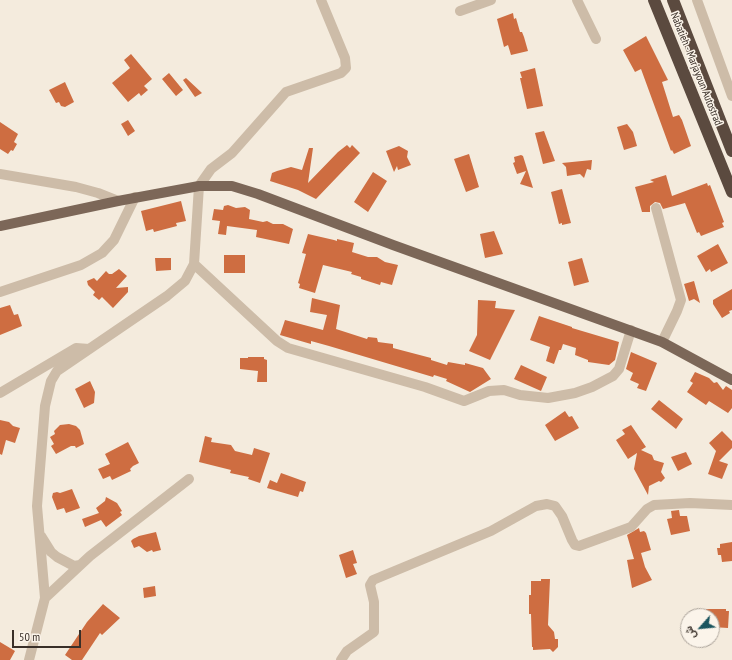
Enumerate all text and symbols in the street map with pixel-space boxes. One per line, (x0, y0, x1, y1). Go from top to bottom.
street label: Nabatieh - Marjayoun Autostrad (667, 11, 725, 127)
north arrow (680, 608, 720, 648)
scale bar (14, 622, 83, 648)
text: ش (681, 624, 699, 642)
text: 50 m (19, 629, 40, 644)

